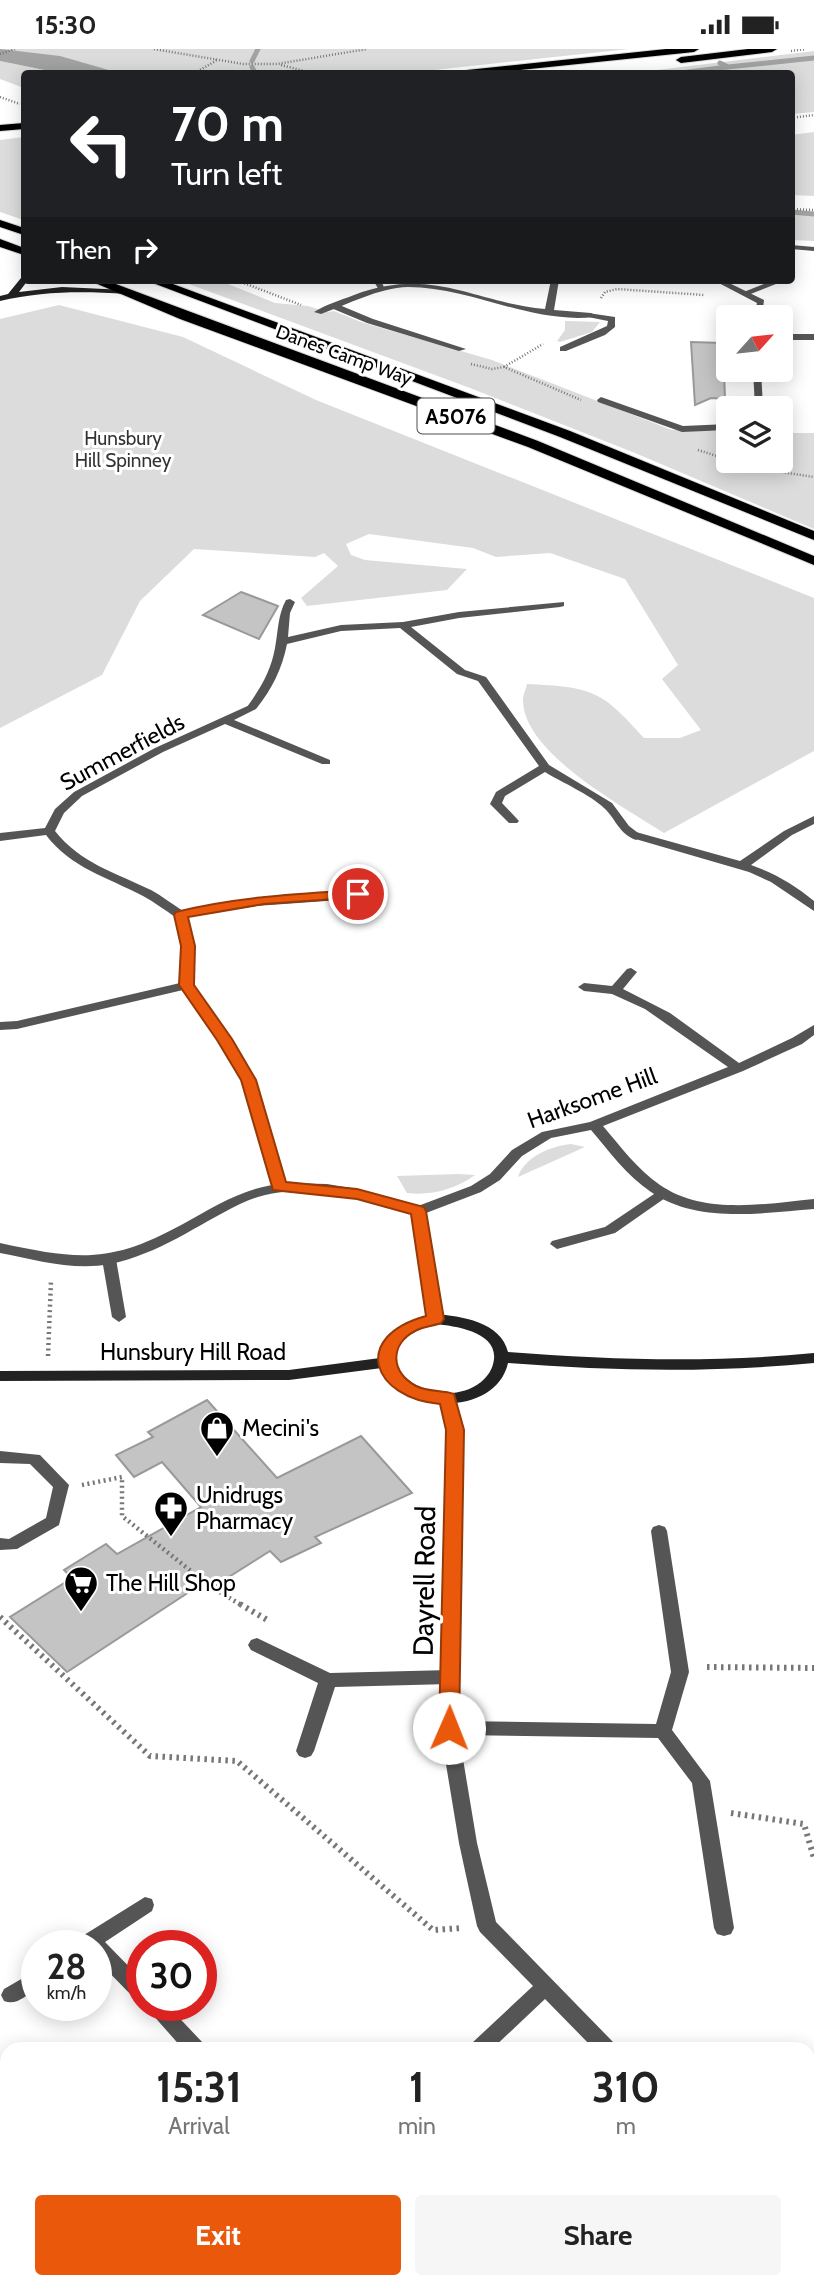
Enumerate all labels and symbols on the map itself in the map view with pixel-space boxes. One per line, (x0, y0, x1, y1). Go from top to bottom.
north arrow (716, 305, 793, 381)
street label: Danes Camp Way (273, 320, 416, 390)
road number: A5076 (418, 399, 494, 433)
park label: Hunsbury Hill Spinney (75, 427, 172, 472)
street label: Summerfields (55, 708, 189, 796)
pin (328, 864, 388, 924)
street label: Harksome Hill (523, 1061, 661, 1134)
street label: Hunsbury Hill Road (100, 1338, 286, 1366)
shop icon: Mecini's (198, 1409, 236, 1458)
place label: Mecini's (242, 1414, 319, 1442)
place label: Unidrugs Pharmacy (196, 1481, 293, 1535)
pharmacy icon: Unidrugs Pharmacy (152, 1489, 190, 1538)
street label: Dayrell Road (406, 1506, 442, 1656)
supermarket icon: The Hill Shop (62, 1564, 100, 1613)
place label: The Hill Shop (106, 1569, 236, 1597)
position arrow (412, 1691, 486, 1765)
speed limit sign: 30 (126, 1930, 217, 2021)

